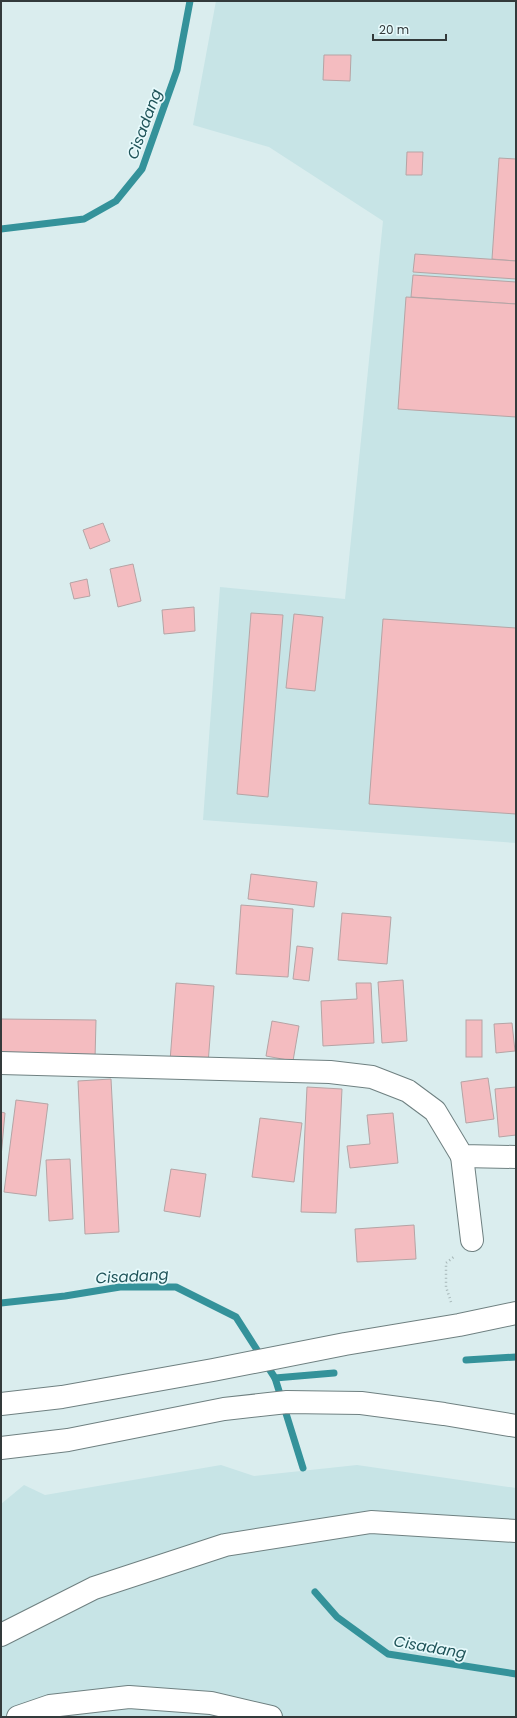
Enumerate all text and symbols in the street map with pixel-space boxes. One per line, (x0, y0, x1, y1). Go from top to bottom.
scale bar (373, 16, 446, 42)
text: 20 m (379, 21, 409, 38)
water label: Cisadang (122, 86, 166, 162)
water label: Cisadang (95, 1264, 169, 1288)
water label: Cisadang (392, 1630, 468, 1664)

